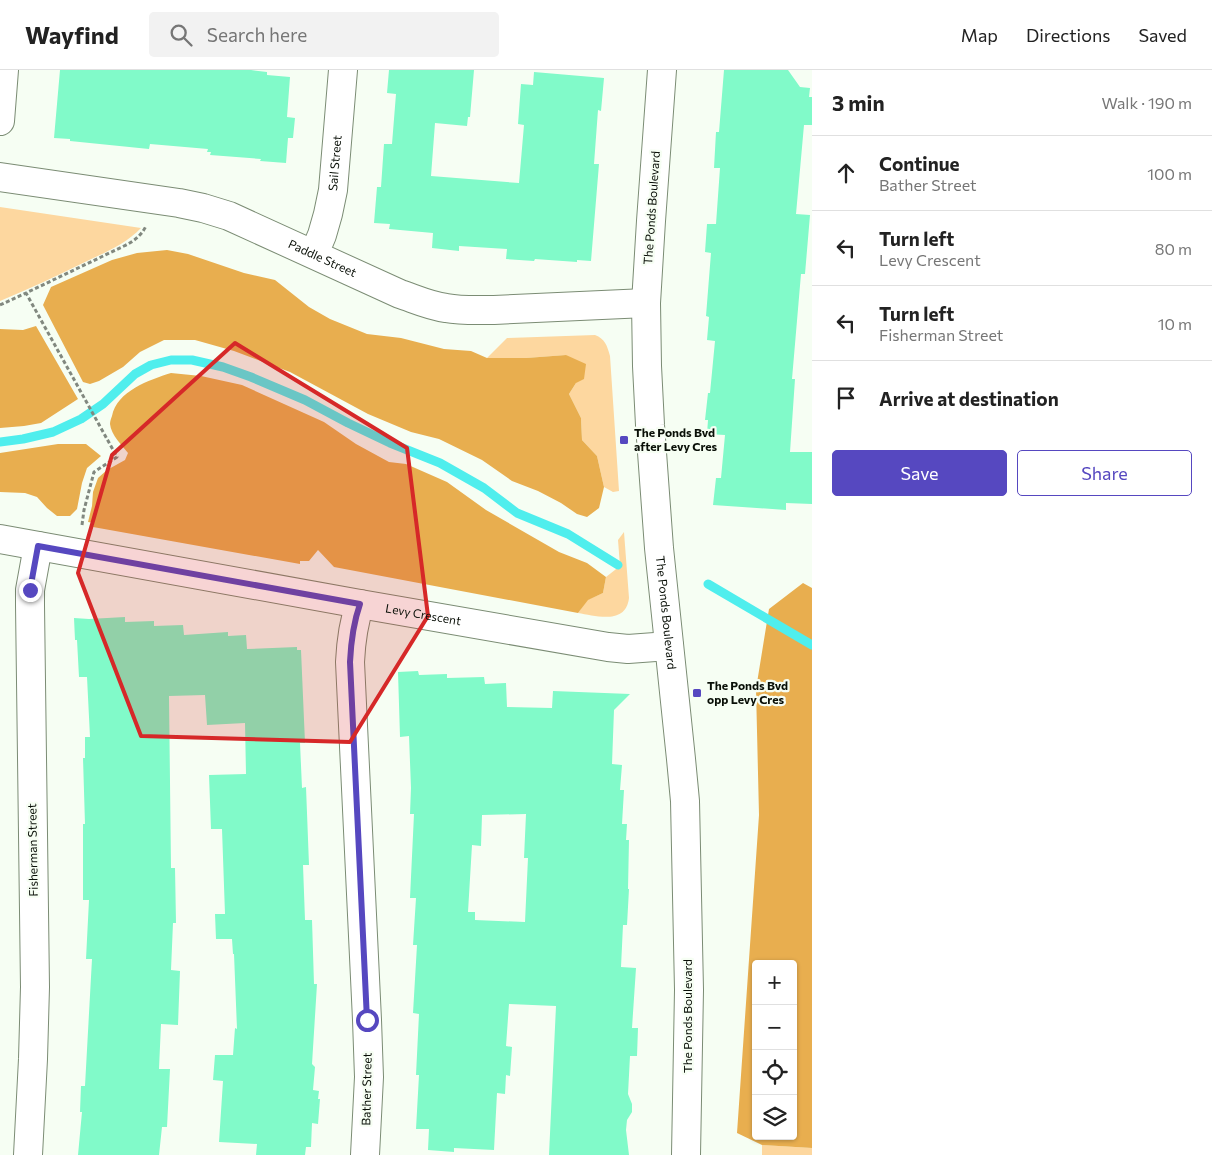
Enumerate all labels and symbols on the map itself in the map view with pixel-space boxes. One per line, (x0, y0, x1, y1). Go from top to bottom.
street label: Sail Street (325, 135, 344, 191)
street label: The Ponds Boulevard (640, 151, 662, 265)
street label: Paddle Street (286, 236, 359, 279)
place label: The Ponds Bvd after Levy Cres (634, 425, 718, 453)
marker: The Ponds Bvd after Levy Cres (618, 434, 630, 446)
street label: The Ponds Boulevard (654, 555, 680, 670)
route end (19, 579, 42, 602)
street label: Levy Crescent (385, 601, 462, 627)
place label: The Ponds Bvd opp Levy Cres (707, 678, 788, 706)
marker: The Ponds Bvd opp Levy Cres (691, 687, 703, 699)
street label: Fisherman Street (24, 803, 40, 897)
street label: The Ponds Boulevard (680, 959, 694, 1073)
route start (356, 1009, 379, 1032)
street label: Bather Street (358, 1052, 374, 1126)

